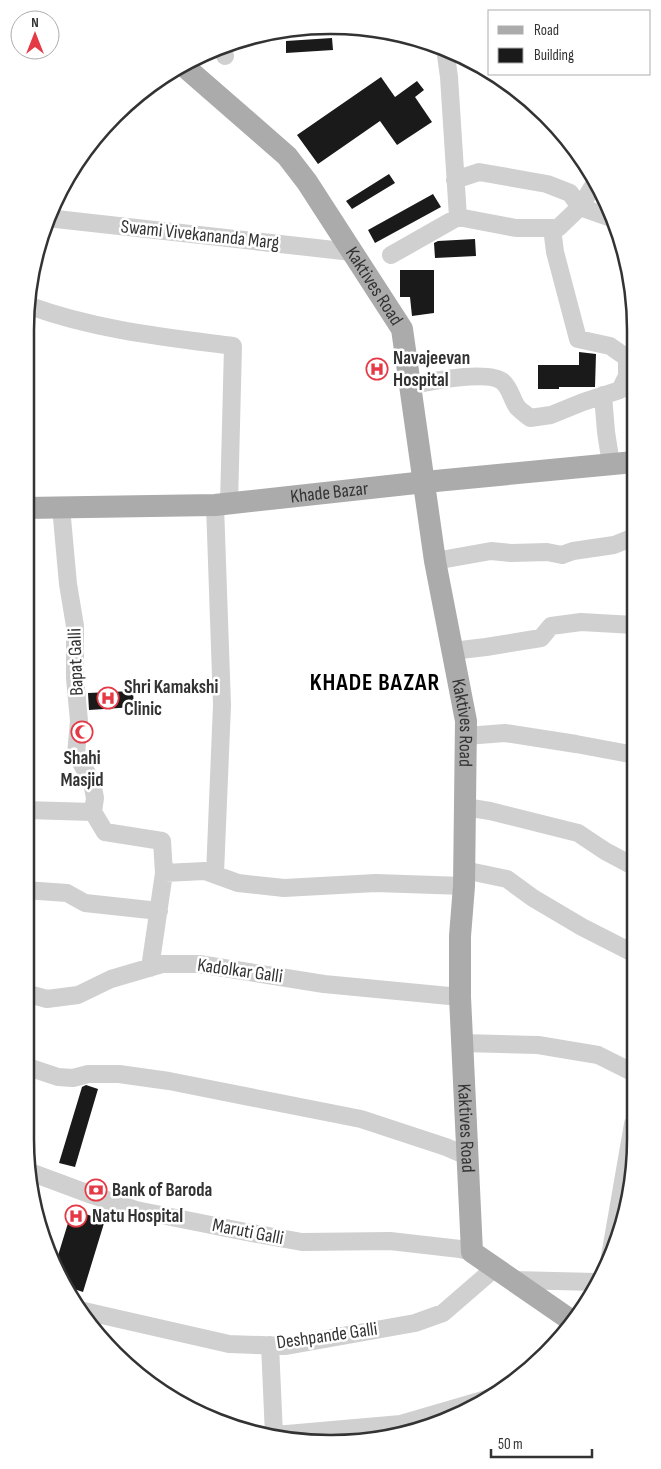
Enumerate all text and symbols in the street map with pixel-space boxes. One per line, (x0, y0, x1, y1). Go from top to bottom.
north arrow (10, 10, 60, 60)
legend (488, 10, 651, 75)
text: N (31, 14, 39, 31)
text: Road (534, 21, 559, 40)
text: Building (534, 46, 574, 65)
street label: Swami Vivekananda Marg (120, 215, 281, 255)
street label: Kaktives Road (340, 242, 408, 330)
place label: Navajeevan Hospital (393, 347, 470, 392)
hospital icon: Navajeevan Hospital (365, 357, 389, 381)
street label: Khade Bazar (289, 477, 370, 508)
street label: Bapat Galli (63, 628, 89, 696)
district label: KHADE BAZAR (310, 668, 440, 697)
place label: Shri Kamakshi Clinic (124, 676, 218, 721)
street label: Kaktives Road (447, 677, 478, 767)
hospital icon: Shri Kamakshi Clinic (96, 686, 120, 710)
mosque icon: Shahi Masjid (70, 720, 94, 744)
place label: Shahi Masjid (60, 747, 104, 792)
street label: Kadolkar Galli (196, 954, 284, 988)
street label: Kaktives Road (453, 1083, 480, 1173)
bank icon: Bank of Baroda (84, 1178, 108, 1202)
place label: Bank of Baroda (112, 1179, 212, 1202)
hospital icon: Natu Hospital (64, 1204, 88, 1228)
place label: Natu Hospital (92, 1205, 183, 1228)
street label: Maruti Galli (210, 1214, 286, 1250)
street label: Deshpande Galli (275, 1318, 379, 1354)
scale bar (491, 1426, 592, 1458)
text: 50 m (498, 1435, 523, 1454)

